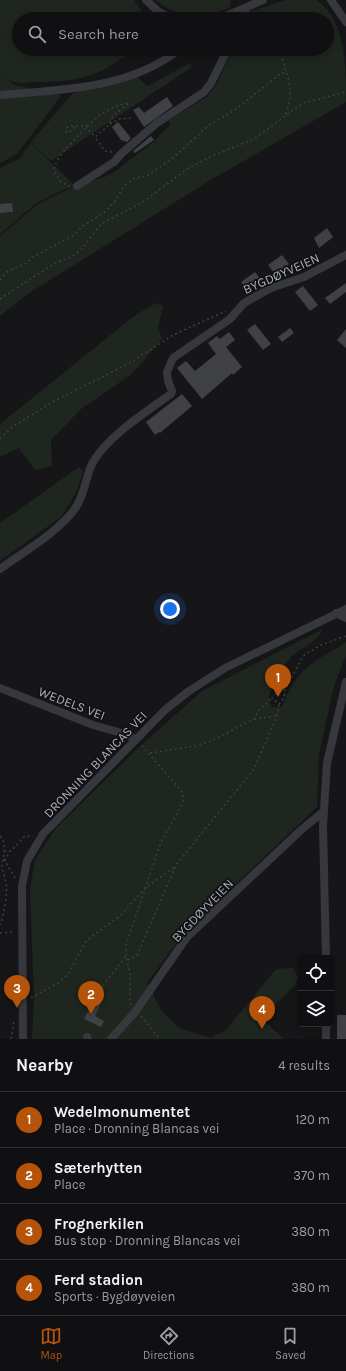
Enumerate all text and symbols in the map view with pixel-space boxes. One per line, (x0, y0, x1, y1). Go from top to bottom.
search box (12, 12, 334, 56)
icon: search (26, 23, 48, 45)
text: Search here (58, 25, 139, 43)
street label: BYGDØYVEIEN (241, 250, 322, 297)
your location (160, 599, 180, 619)
pin: 1 (265, 664, 291, 697)
street label: WEDELS VEI (36, 684, 107, 723)
street label: DRONNING BLANCAS VEI (41, 708, 150, 821)
street label: BYGDØYVEIEN (169, 876, 236, 945)
map controls (298, 955, 334, 1027)
button: locate (298, 955, 334, 991)
pin: 3 (4, 975, 30, 1008)
pin: 2 (78, 981, 104, 1014)
button: layers (298, 991, 334, 1027)
pin: 4 (249, 996, 275, 1029)
text: Nearby (16, 1055, 73, 1075)
text: 4 results (278, 1058, 330, 1073)
text: Wedelmonumentet (54, 1103, 190, 1121)
text: 1 (27, 1112, 31, 1127)
text: 120 m (295, 1112, 330, 1127)
text: Place · Dronning Blancas vei (54, 1121, 220, 1136)
text: Sæterhytten (54, 1159, 142, 1177)
text: 2 (25, 1168, 33, 1183)
text: 370 m (293, 1168, 330, 1183)
text: Place (54, 1177, 85, 1192)
text: Frognerkilen (54, 1215, 144, 1233)
text: 3 (25, 1224, 33, 1239)
text: 380 m (291, 1224, 330, 1239)
text: Bus stop · Dronning Blancas vei (54, 1233, 241, 1248)
text: Ferd stadion (54, 1271, 143, 1289)
text: 4 (25, 1280, 33, 1295)
text: 380 m (291, 1280, 330, 1295)
text: Sports · Bygdøyveien (54, 1289, 175, 1304)
tab: Map (40, 1325, 62, 1362)
tab: Directions (143, 1325, 195, 1362)
tab: Saved (275, 1325, 306, 1362)

